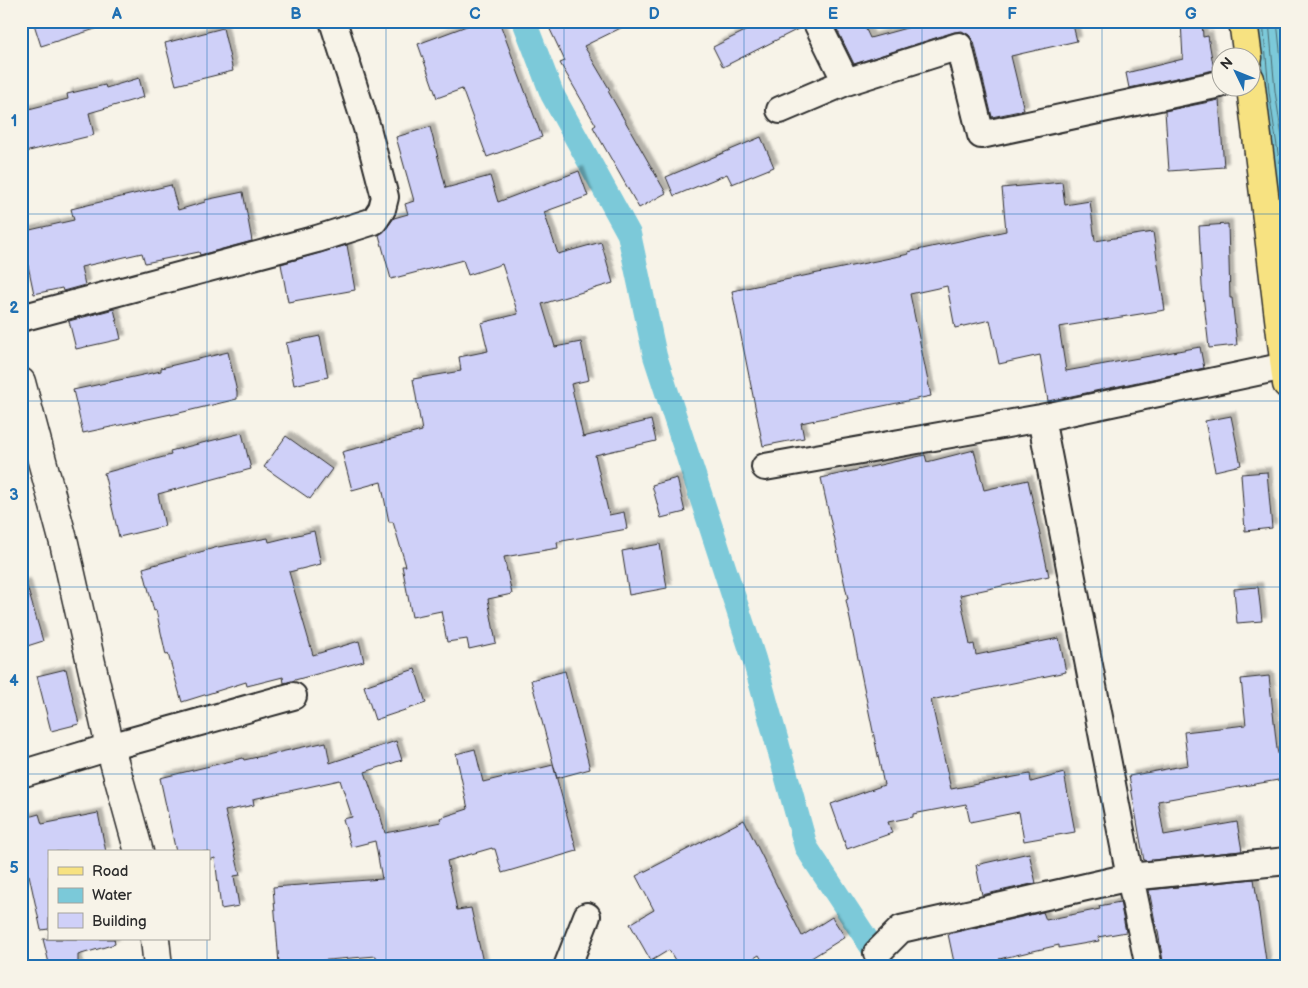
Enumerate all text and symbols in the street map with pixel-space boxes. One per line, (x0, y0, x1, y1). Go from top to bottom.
text: A (111, 5, 122, 24)
text: B (290, 5, 302, 24)
text: C (469, 5, 481, 24)
text: D (648, 5, 660, 24)
text: E (828, 5, 838, 24)
text: F (1007, 5, 1017, 24)
text: G (1185, 5, 1197, 24)
north arrow (1210, 48, 1260, 98)
text: N (1217, 54, 1237, 73)
text: 1 (11, 112, 17, 131)
text: 2 (9, 299, 19, 318)
text: 3 (9, 486, 19, 505)
text: 4 (9, 672, 19, 691)
legend (48, 850, 210, 940)
text: 5 (9, 859, 19, 878)
text: Road (92, 862, 128, 881)
text: Water (92, 886, 132, 905)
text: Building (92, 912, 147, 931)

